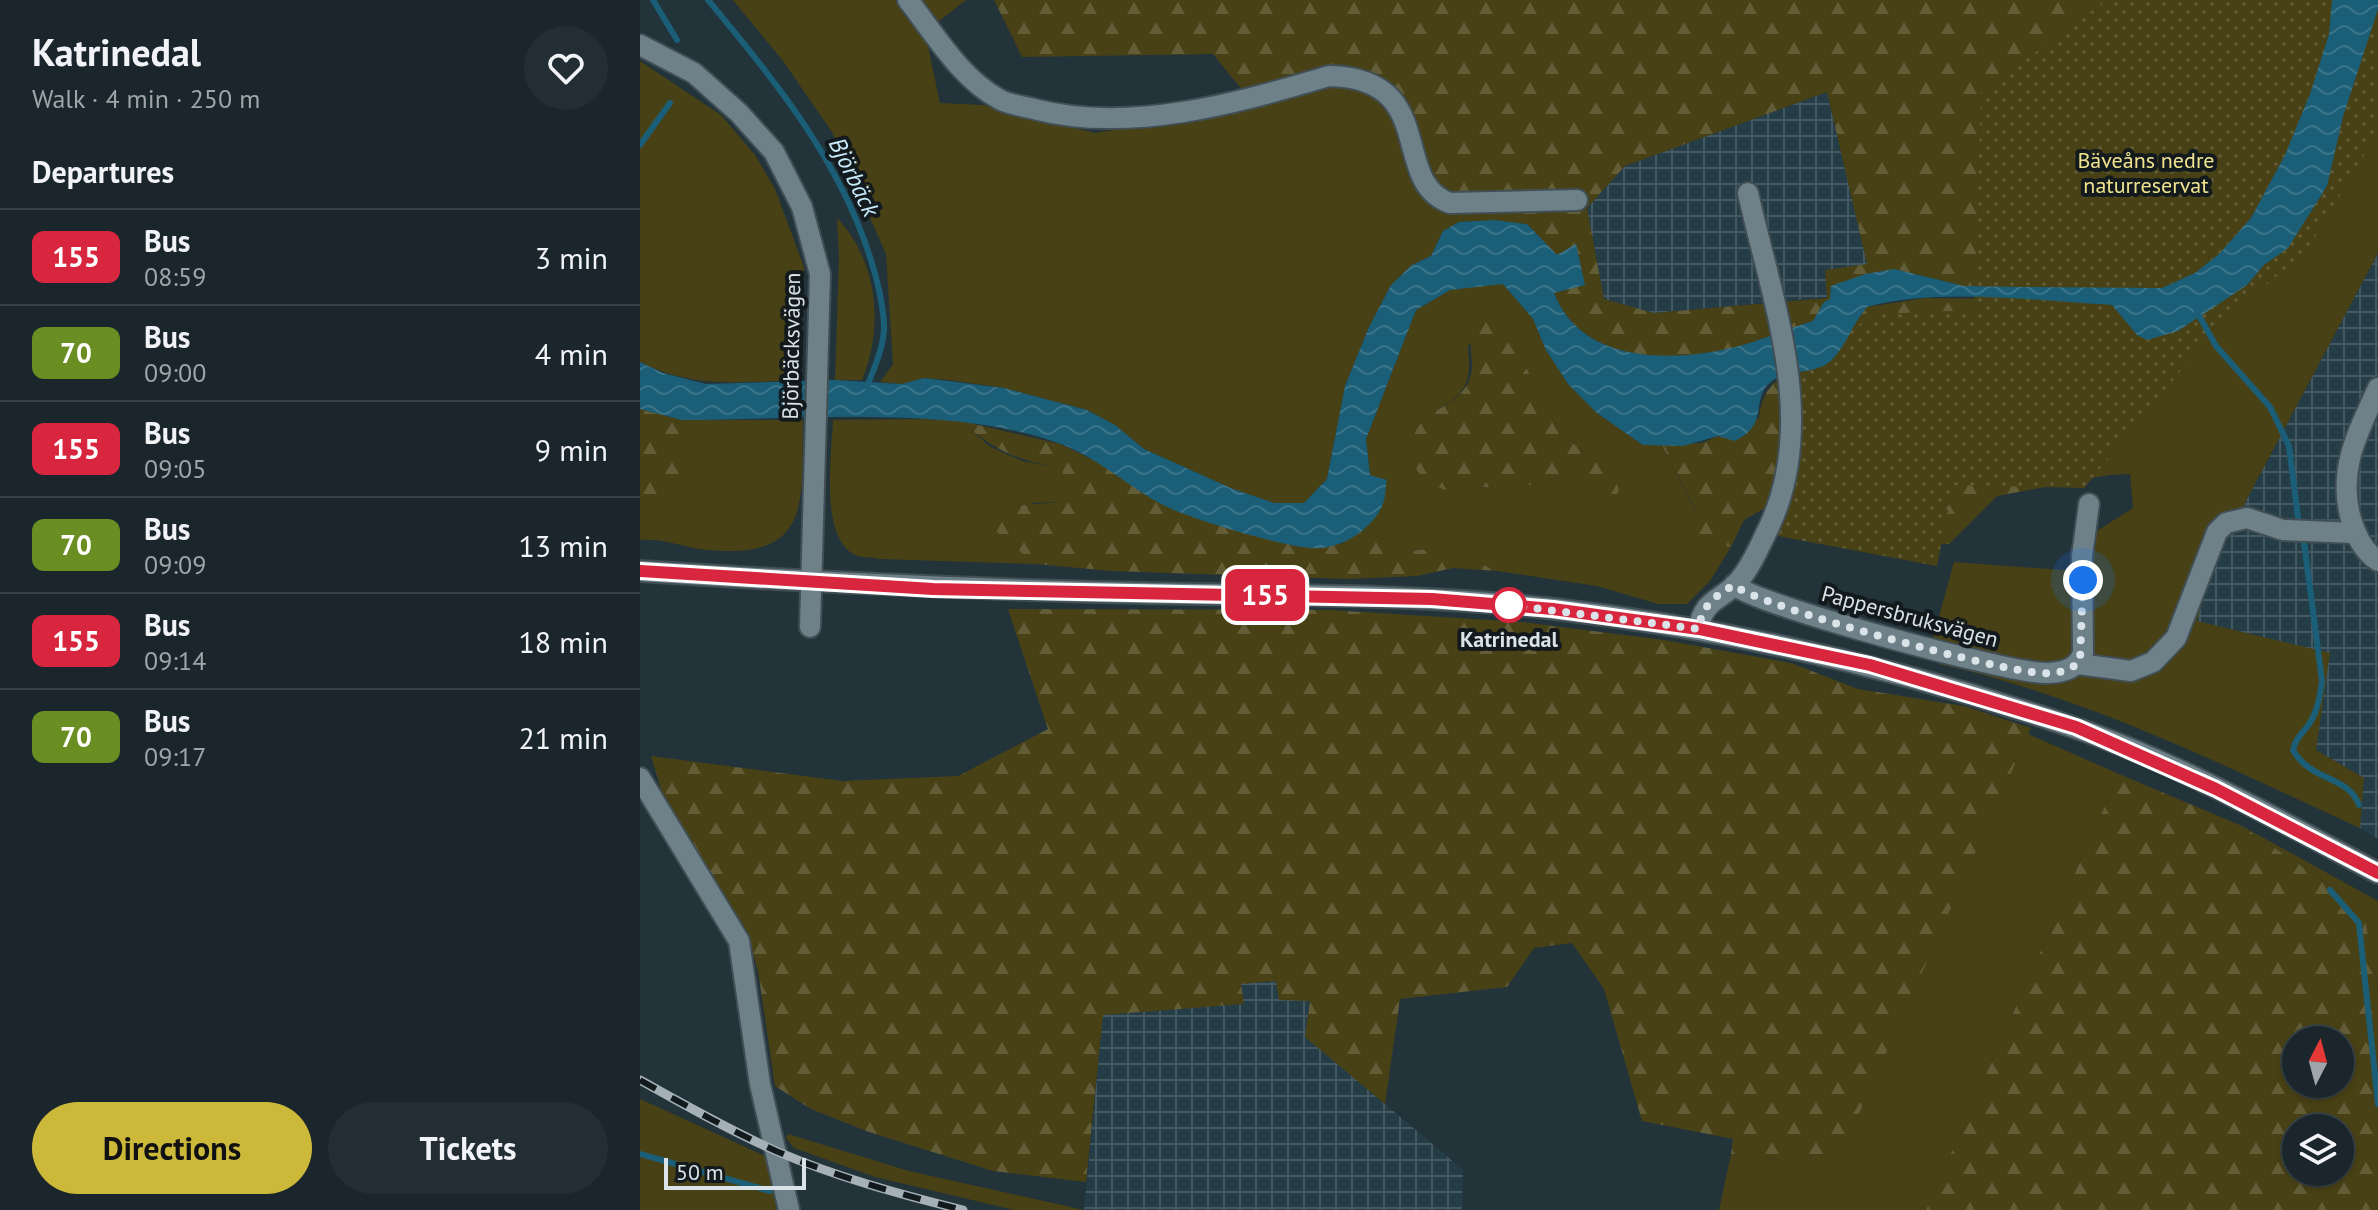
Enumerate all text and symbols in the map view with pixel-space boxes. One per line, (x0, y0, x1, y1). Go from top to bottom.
button: heart (524, 26, 608, 110)
text: Katrinedal (32, 27, 201, 76)
text: Walk · 4 min · 250 m (32, 82, 260, 115)
water label: Björbäck (822, 132, 887, 222)
park label: Bäveåns nedre naturreservat (2077, 146, 2215, 199)
text: Departures (32, 152, 174, 191)
text: Bus (144, 221, 191, 260)
text: 155 (52, 238, 100, 275)
text: 3 min (535, 238, 608, 277)
text: 08:59 (144, 260, 206, 293)
street label: Björbäcksvägen (776, 272, 806, 420)
text: Bus (144, 317, 191, 356)
text: 70 (60, 334, 92, 371)
text: 4 min (535, 334, 608, 373)
text: 09:00 (144, 356, 206, 389)
text: Bus (144, 413, 191, 452)
text: 155 (52, 430, 100, 467)
text: 9 min (535, 430, 608, 469)
text: 09:05 (144, 452, 206, 485)
text: Bus (144, 509, 191, 548)
text: 70 (60, 526, 92, 563)
text: 13 min (518, 526, 608, 565)
text: 09:09 (144, 548, 206, 581)
your location (2063, 560, 2103, 600)
line badge: 155 (1219, 569, 1311, 621)
text: 155 (1241, 576, 1289, 613)
street label: Pappersbruksvägen (1819, 579, 2001, 653)
marker: Katrinedal (1492, 588, 1526, 622)
text: Bus (144, 605, 191, 644)
text: 155 (52, 622, 100, 659)
text: 18 min (518, 622, 608, 661)
place label: Katrinedal (1460, 625, 1558, 653)
text: 09:14 (144, 644, 206, 677)
text: Bus (144, 701, 191, 740)
text: 70 (60, 718, 92, 755)
text: 21 min (518, 718, 608, 757)
text: 09:17 (144, 740, 206, 773)
north arrow (2282, 1026, 2354, 1098)
map controls (2282, 1026, 2354, 1186)
button: Directions (32, 1102, 312, 1194)
button: Tickets (328, 1102, 608, 1194)
button: layers (2282, 1114, 2354, 1186)
scale bar (664, 1154, 806, 1190)
text: 50 m (676, 1158, 724, 1186)

